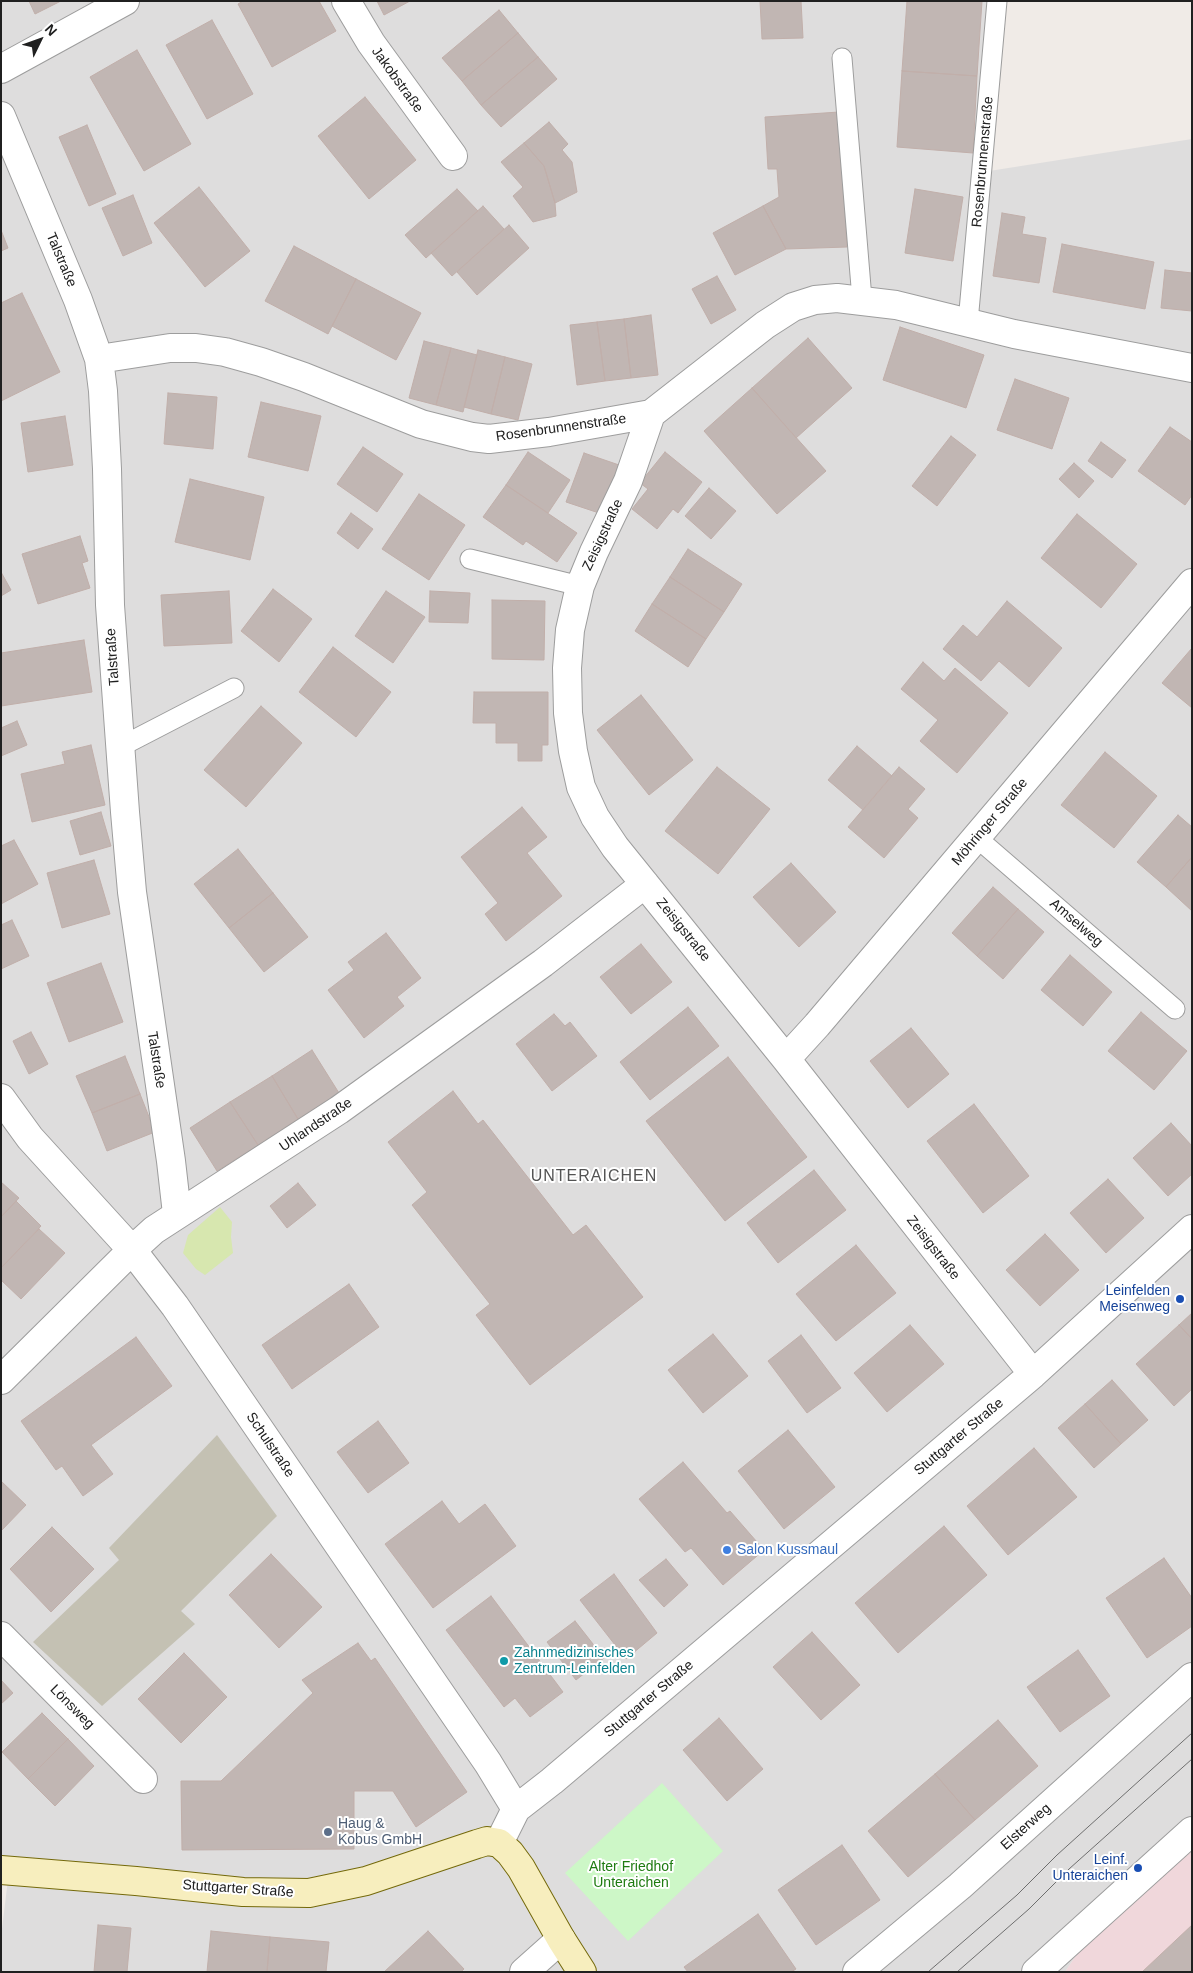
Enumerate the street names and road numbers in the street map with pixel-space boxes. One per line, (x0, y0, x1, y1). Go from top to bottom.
street label: Jakobstraße (368, 44, 426, 116)
street label: Rosenbrunnenstraße (969, 96, 997, 228)
street label: Talstraße (42, 230, 80, 290)
street label: Rosenbrunnenstraße (495, 411, 627, 445)
street label: Zeisigstraße (579, 497, 627, 573)
street label: Talstraße (103, 628, 123, 686)
street label: Möhringer Straße (949, 775, 1031, 869)
street label: Zeisigstraße (652, 895, 714, 965)
street label: Amselweg (1046, 895, 1106, 951)
street label: Talstraße (143, 1030, 169, 1090)
street label: Uhlandstraße (276, 1095, 356, 1155)
street label: Zeisigstraße (903, 1212, 963, 1284)
street label: Stuttgarter Straße (911, 1395, 1007, 1479)
street label: Schulstraße (242, 1409, 298, 1481)
street label: Stuttgarter Straße (601, 1657, 697, 1741)
street label: Lönsweg (46, 1681, 98, 1733)
street label: Elsterweg (998, 1800, 1054, 1854)
street label: Stuttgarter Straße (182, 1877, 294, 1901)

